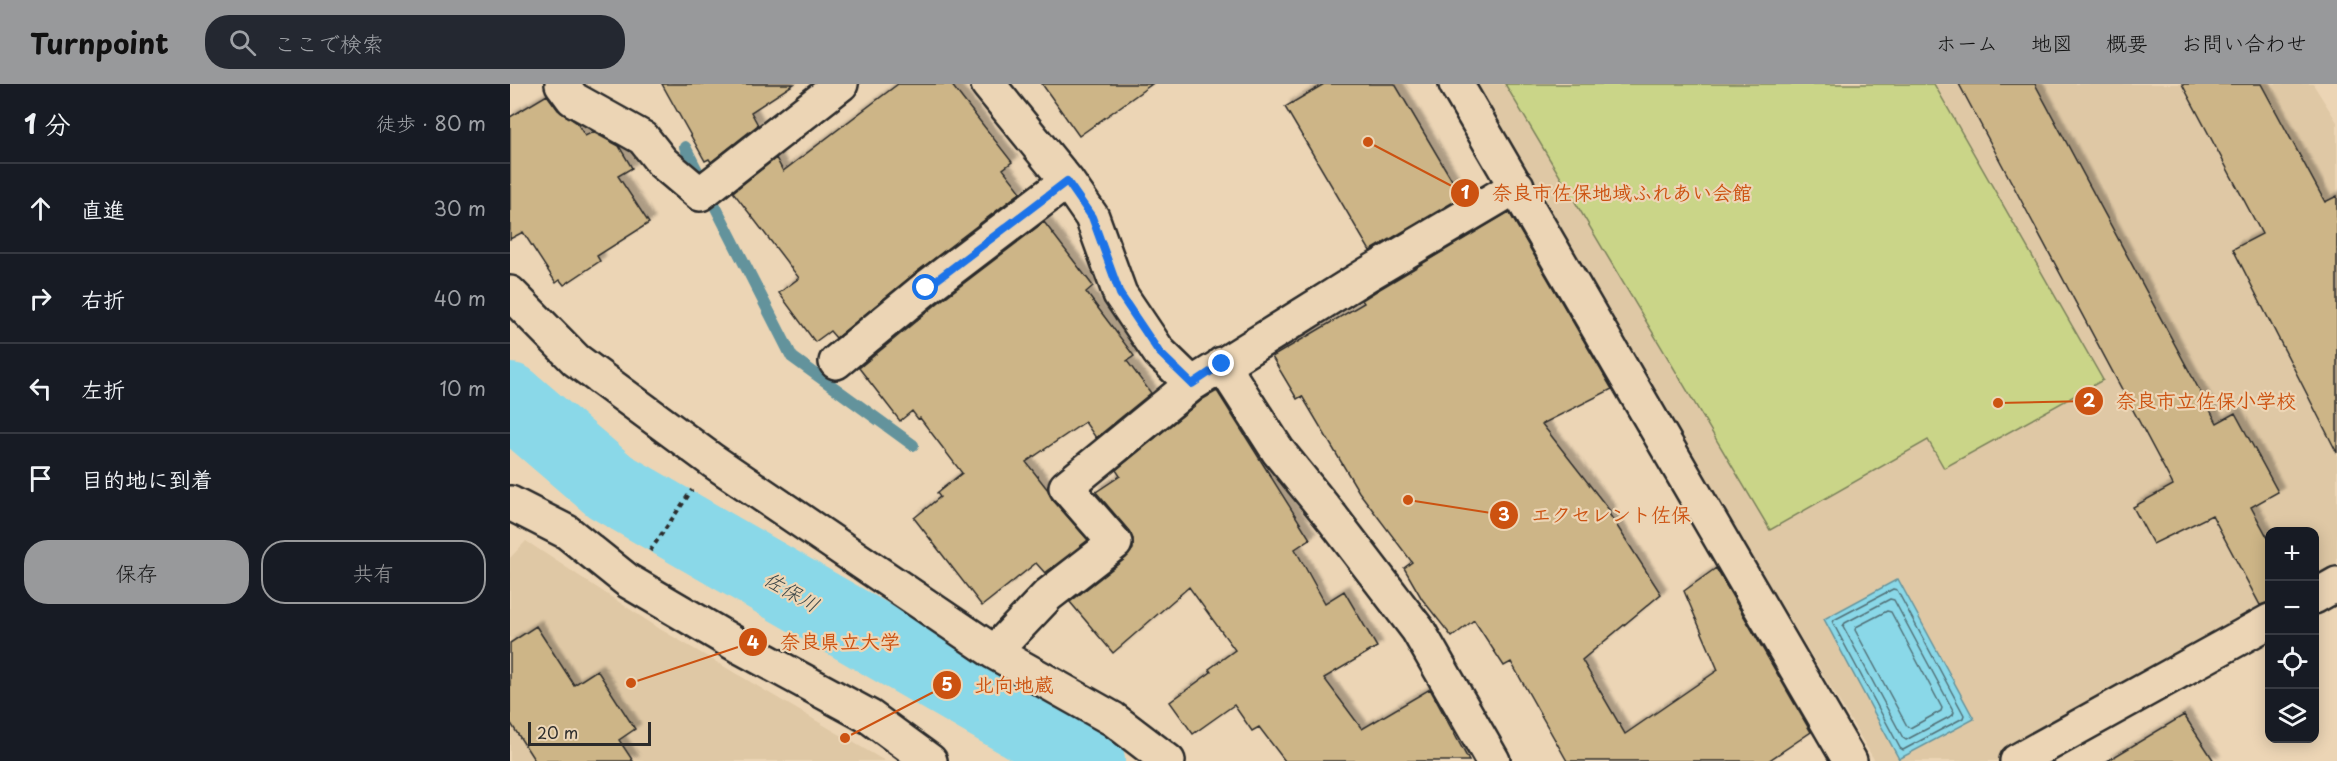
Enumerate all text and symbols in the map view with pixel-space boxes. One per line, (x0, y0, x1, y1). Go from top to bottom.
search box (205, 15, 625, 69)
text: Turnpoint (30, 21, 169, 64)
icon: search (226, 26, 259, 59)
text: ここで検索 (274, 26, 384, 59)
text: ホーム (1936, 26, 1998, 58)
text: 地図 (2031, 26, 2073, 58)
text: 概要 (2106, 26, 2148, 58)
text: お問い合わせ (2181, 26, 2307, 58)
text: 1 分 (24, 104, 71, 143)
text: 徒歩 · 80 m (376, 108, 486, 138)
callout: 奈良市佐保地域ふれあい会館 (1450, 174, 1764, 212)
text: 奈良市佐保地域ふれあい会館 (1492, 177, 1752, 207)
text: 1 (1461, 178, 1470, 205)
icon: ahead (24, 192, 57, 225)
text: 直進 (81, 192, 125, 225)
text: 30 m (433, 193, 486, 223)
route start (912, 274, 938, 300)
icon: right (24, 282, 57, 315)
text: 右折 (81, 282, 125, 315)
text: 40 m (434, 283, 486, 313)
route end (1208, 350, 1234, 376)
icon: left (24, 372, 57, 405)
text: 左折 (81, 372, 125, 405)
text: 10 m (439, 373, 486, 403)
callout: 奈良市立佐保小学校 (2074, 382, 2308, 420)
text: 奈良市立佐保小学校 (2116, 385, 2296, 415)
text: 2 (2083, 386, 2096, 413)
icon: arrive (24, 462, 57, 495)
text: 目的地に到着 (81, 462, 213, 495)
callout: エクセレント佐保 (1489, 496, 1703, 534)
text: エクセレント佐保 (1531, 499, 1691, 529)
text: 3 (1498, 500, 1510, 527)
map controls (2265, 527, 2319, 743)
button: + (2265, 527, 2319, 581)
button: 保存 (24, 540, 249, 604)
button: 共有 (261, 540, 486, 604)
water label: 佐保川 (759, 563, 825, 619)
button: − (2265, 581, 2319, 635)
callout: 奈良県立大学 (738, 623, 912, 661)
text: 奈良県立大学 (780, 626, 900, 656)
text: 4 (747, 628, 759, 655)
button: locate (2265, 635, 2319, 689)
callout: 北向地蔵 (932, 666, 1066, 704)
text: 北向地蔵 (974, 669, 1054, 699)
text: 5 (941, 670, 953, 697)
button: layers (2265, 689, 2319, 743)
scale bar (528, 719, 651, 746)
text: 20 m (537, 720, 578, 744)

